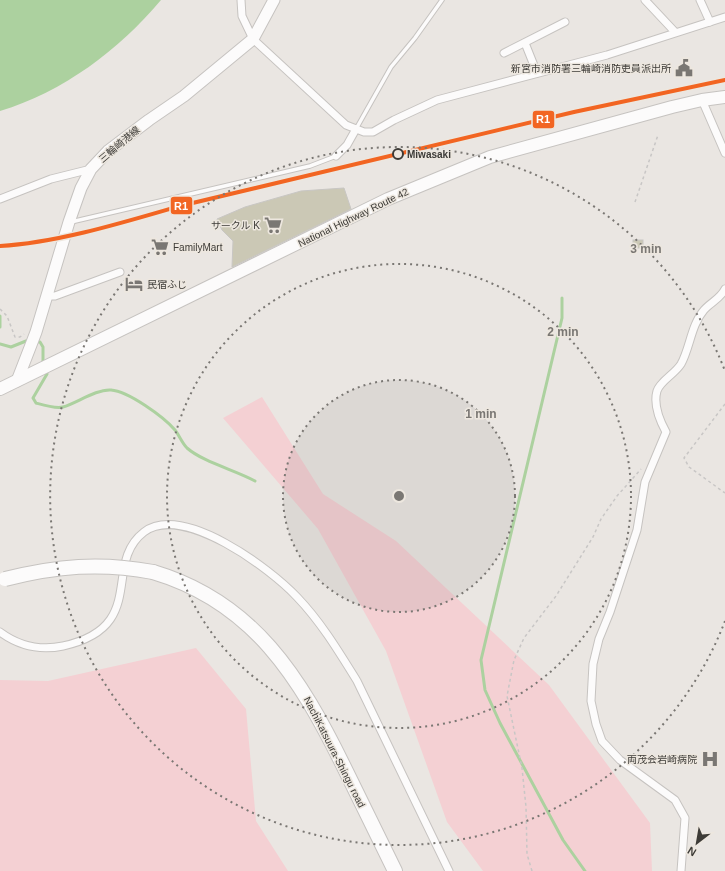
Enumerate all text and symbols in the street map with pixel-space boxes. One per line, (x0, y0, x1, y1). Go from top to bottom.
public building icon: 新宮市消防署三輪崎消防吏員派出所 (674, 58, 694, 78)
place label: 新宮市消防署三輪崎消防吏員派出所 (511, 63, 671, 74)
line badge: R1 (532, 110, 555, 129)
text: R1 (536, 113, 550, 125)
street label: 三輪崎港線 (97, 124, 142, 165)
marker: Miwasaki (392, 148, 404, 160)
place label: Miwasaki (407, 149, 451, 160)
street label: National Highway Route 42 (296, 186, 410, 249)
line badge: R1 (170, 196, 193, 215)
text: R1 (174, 200, 188, 212)
supermarket icon: サークル K (263, 215, 283, 235)
place label: サークル K (211, 220, 260, 231)
supermarket icon: FamilyMart (150, 237, 170, 257)
place label: FamilyMart (173, 242, 223, 253)
text: 3 min (630, 242, 662, 256)
hotel icon: 民宿ふじ (124, 274, 144, 294)
place label: 民宿ふじ (147, 279, 187, 290)
text: 2 min (547, 325, 579, 339)
text: 1 min (465, 407, 497, 421)
centre of rings (392, 489, 406, 503)
street label: NachiKatsuura-Shingu road (302, 695, 367, 809)
hospital icon: 両茂会岩崎病院 (700, 749, 720, 769)
place label: 両茂会岩崎病院 (627, 754, 697, 765)
north arrow (677, 823, 717, 863)
text: N (685, 844, 698, 859)

